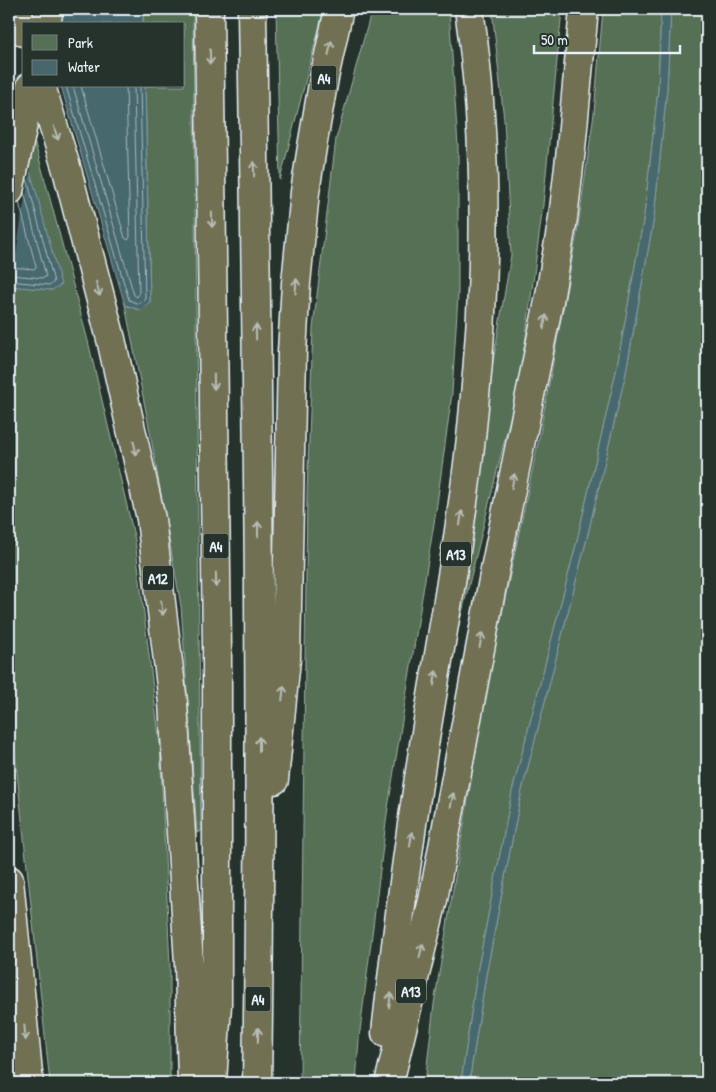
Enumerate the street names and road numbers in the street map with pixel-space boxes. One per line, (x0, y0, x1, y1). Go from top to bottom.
road number: A4 (312, 66, 336, 90)
road number: A4 (204, 534, 228, 558)
road number: A13 (441, 542, 471, 566)
road number: A12 (143, 566, 173, 590)
road number: A13 (396, 978, 426, 1004)
road number: A4 (246, 986, 270, 1012)

